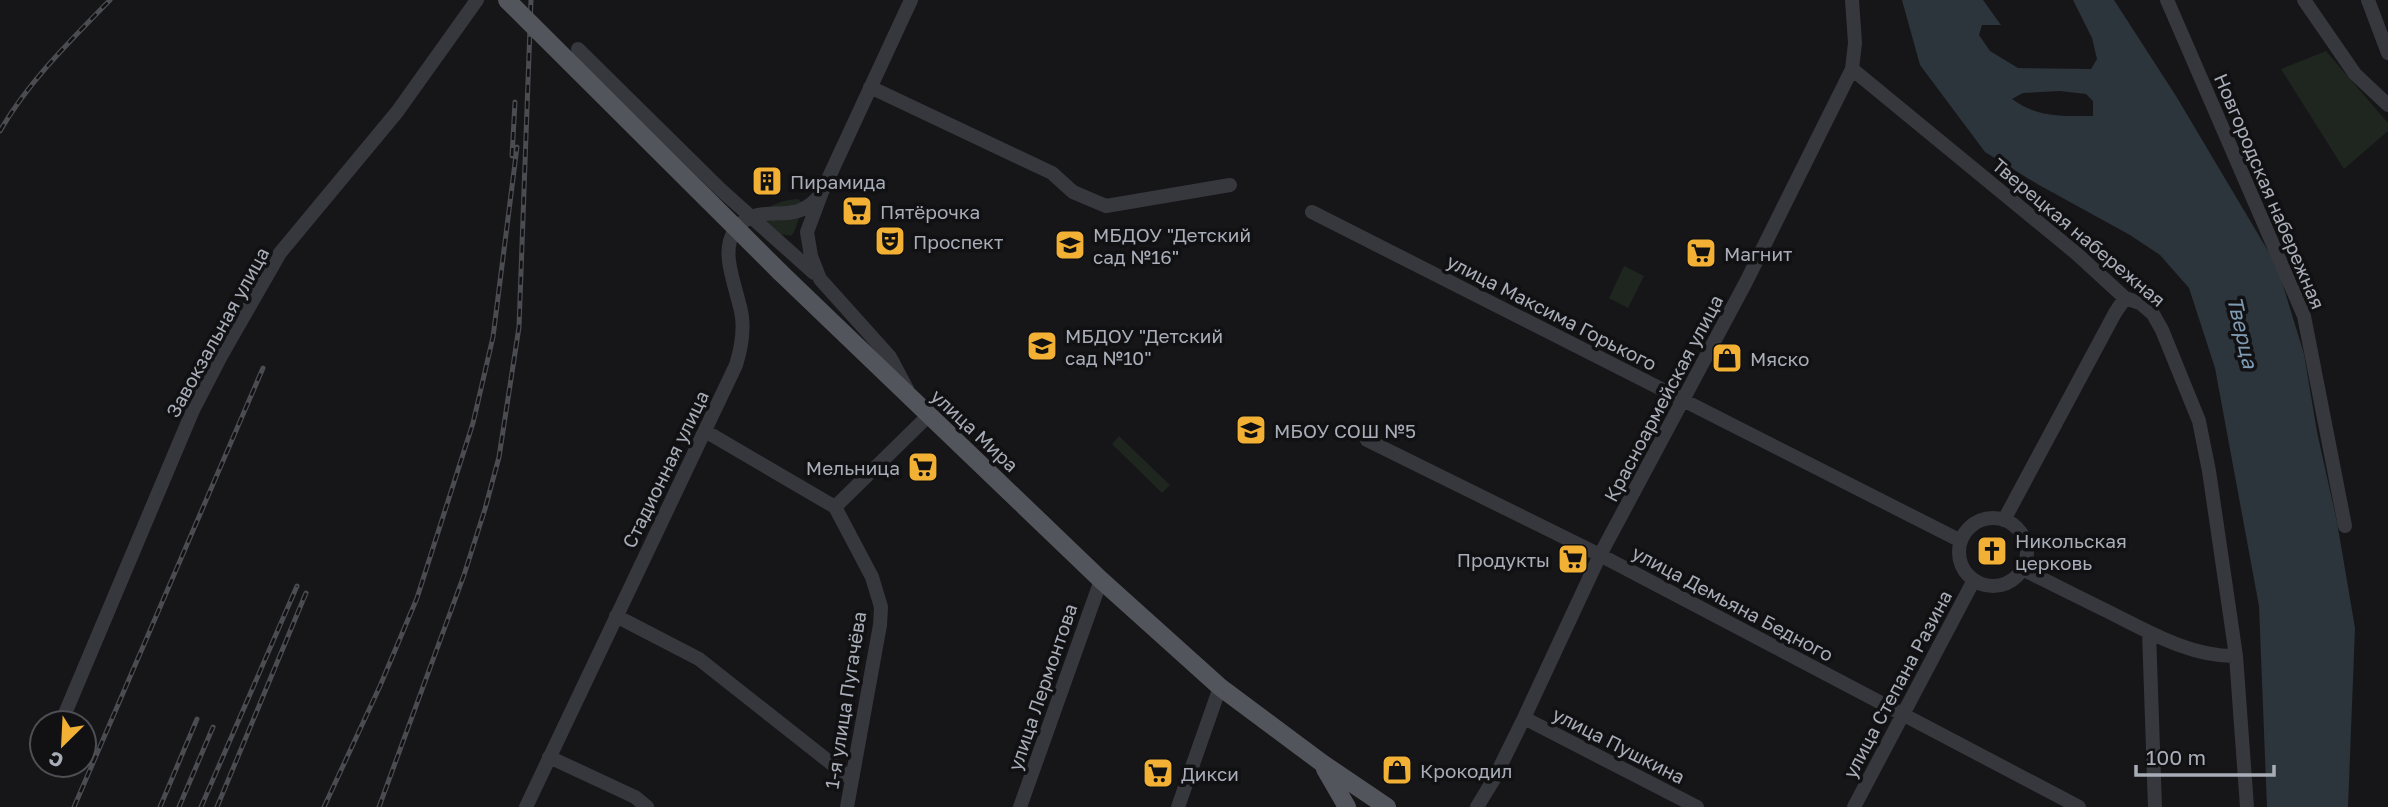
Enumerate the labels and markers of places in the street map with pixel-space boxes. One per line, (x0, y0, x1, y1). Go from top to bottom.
building icon: Пирамида (750, 164, 784, 198)
place label: Пирамида (790, 170, 886, 193)
supermarket icon: Пятёрочка (840, 194, 874, 228)
place label: Пятёрочка (880, 200, 980, 223)
place label: МБДОУ "Детский сад №16" (1093, 223, 1251, 268)
theatre icon: Проспект (873, 224, 907, 258)
school or university icon: МБДОУ "Детский сад №16" (1053, 228, 1087, 262)
place label: Проспект (913, 230, 1003, 253)
supermarket icon: Магнит (1684, 236, 1718, 270)
place label: Магнит (1724, 242, 1792, 265)
place label: МБДОУ "Детский сад №10" (1065, 324, 1223, 369)
school or university icon: МБДОУ "Детский сад №10" (1025, 329, 1059, 363)
shop icon: Мяско (1710, 341, 1744, 375)
place label: Мяско (1750, 347, 1809, 370)
school or university icon: МБОУ СОШ №5 (1234, 413, 1268, 447)
place label: МБОУ СОШ №5 (1274, 419, 1416, 442)
supermarket icon: Мельница (906, 450, 940, 484)
place label: Мельница (806, 456, 900, 479)
place label: Никольская церковь (2015, 529, 2127, 574)
church icon: Никольская церковь (1975, 534, 2009, 568)
supermarket icon: Продукты (1556, 542, 1590, 576)
place label: Продукты (1457, 548, 1550, 571)
shop icon: Крокодил (1380, 753, 1414, 787)
supermarket icon: Дикси (1141, 756, 1175, 790)
place label: Крокодил (1420, 759, 1512, 782)
place label: Дикси (1181, 762, 1239, 785)

